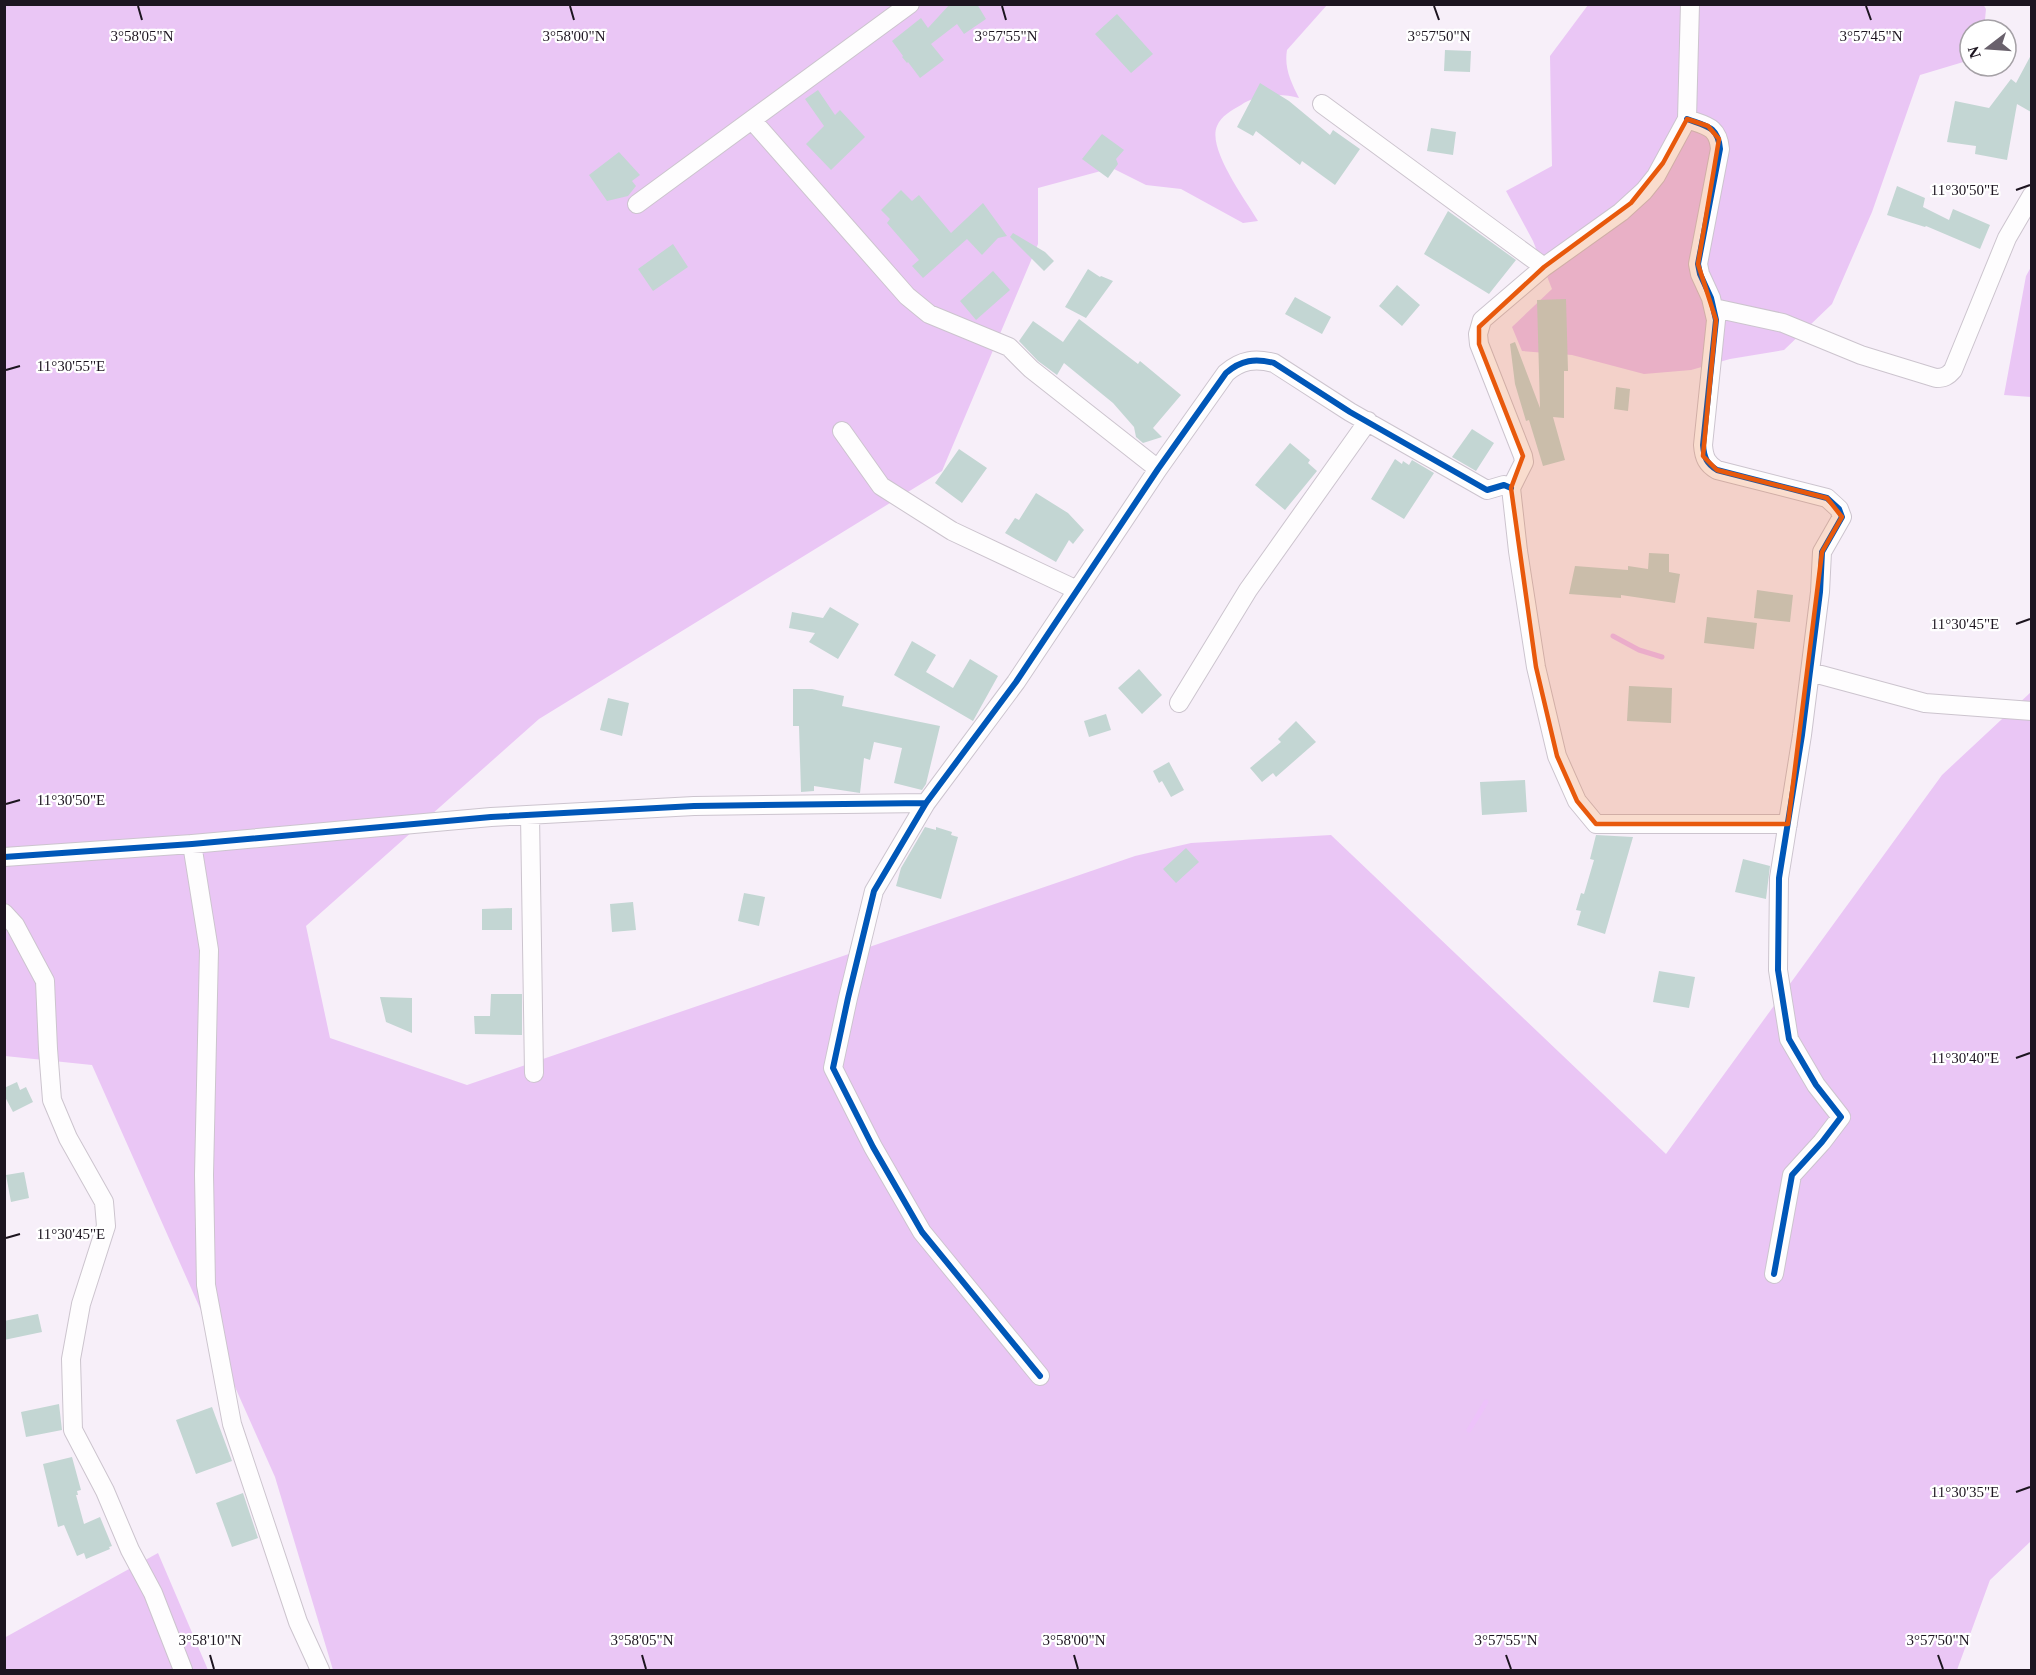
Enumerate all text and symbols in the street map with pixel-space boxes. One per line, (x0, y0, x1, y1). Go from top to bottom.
north arrow (1958, 18, 2018, 78)
text: 3°58'05"N (110, 28, 174, 44)
text: 3°58'00"N (542, 28, 606, 44)
text: 3°57'55"N (974, 28, 1038, 44)
text: 3°57'50"N (1407, 28, 1471, 44)
text: 3°57'45"N (1839, 28, 1903, 44)
text: N (1964, 44, 1984, 60)
text: 11°30'50"E (1931, 182, 1999, 198)
text: 11°30'55"E (37, 358, 105, 374)
text: 11°30'45"E (1931, 616, 1999, 632)
text: 11°30'50"E (37, 792, 105, 808)
text: 11°30'40"E (1931, 1050, 1999, 1066)
text: 11°30'45"E (37, 1226, 105, 1242)
text: 11°30'35"E (1931, 1484, 1999, 1500)
text: 3°58'10"N (178, 1632, 242, 1648)
text: 3°58'05"N (610, 1632, 674, 1648)
text: 3°58'00"N (1042, 1632, 1106, 1648)
text: 3°57'55"N (1474, 1632, 1538, 1648)
text: 3°57'50"N (1906, 1632, 1970, 1648)

